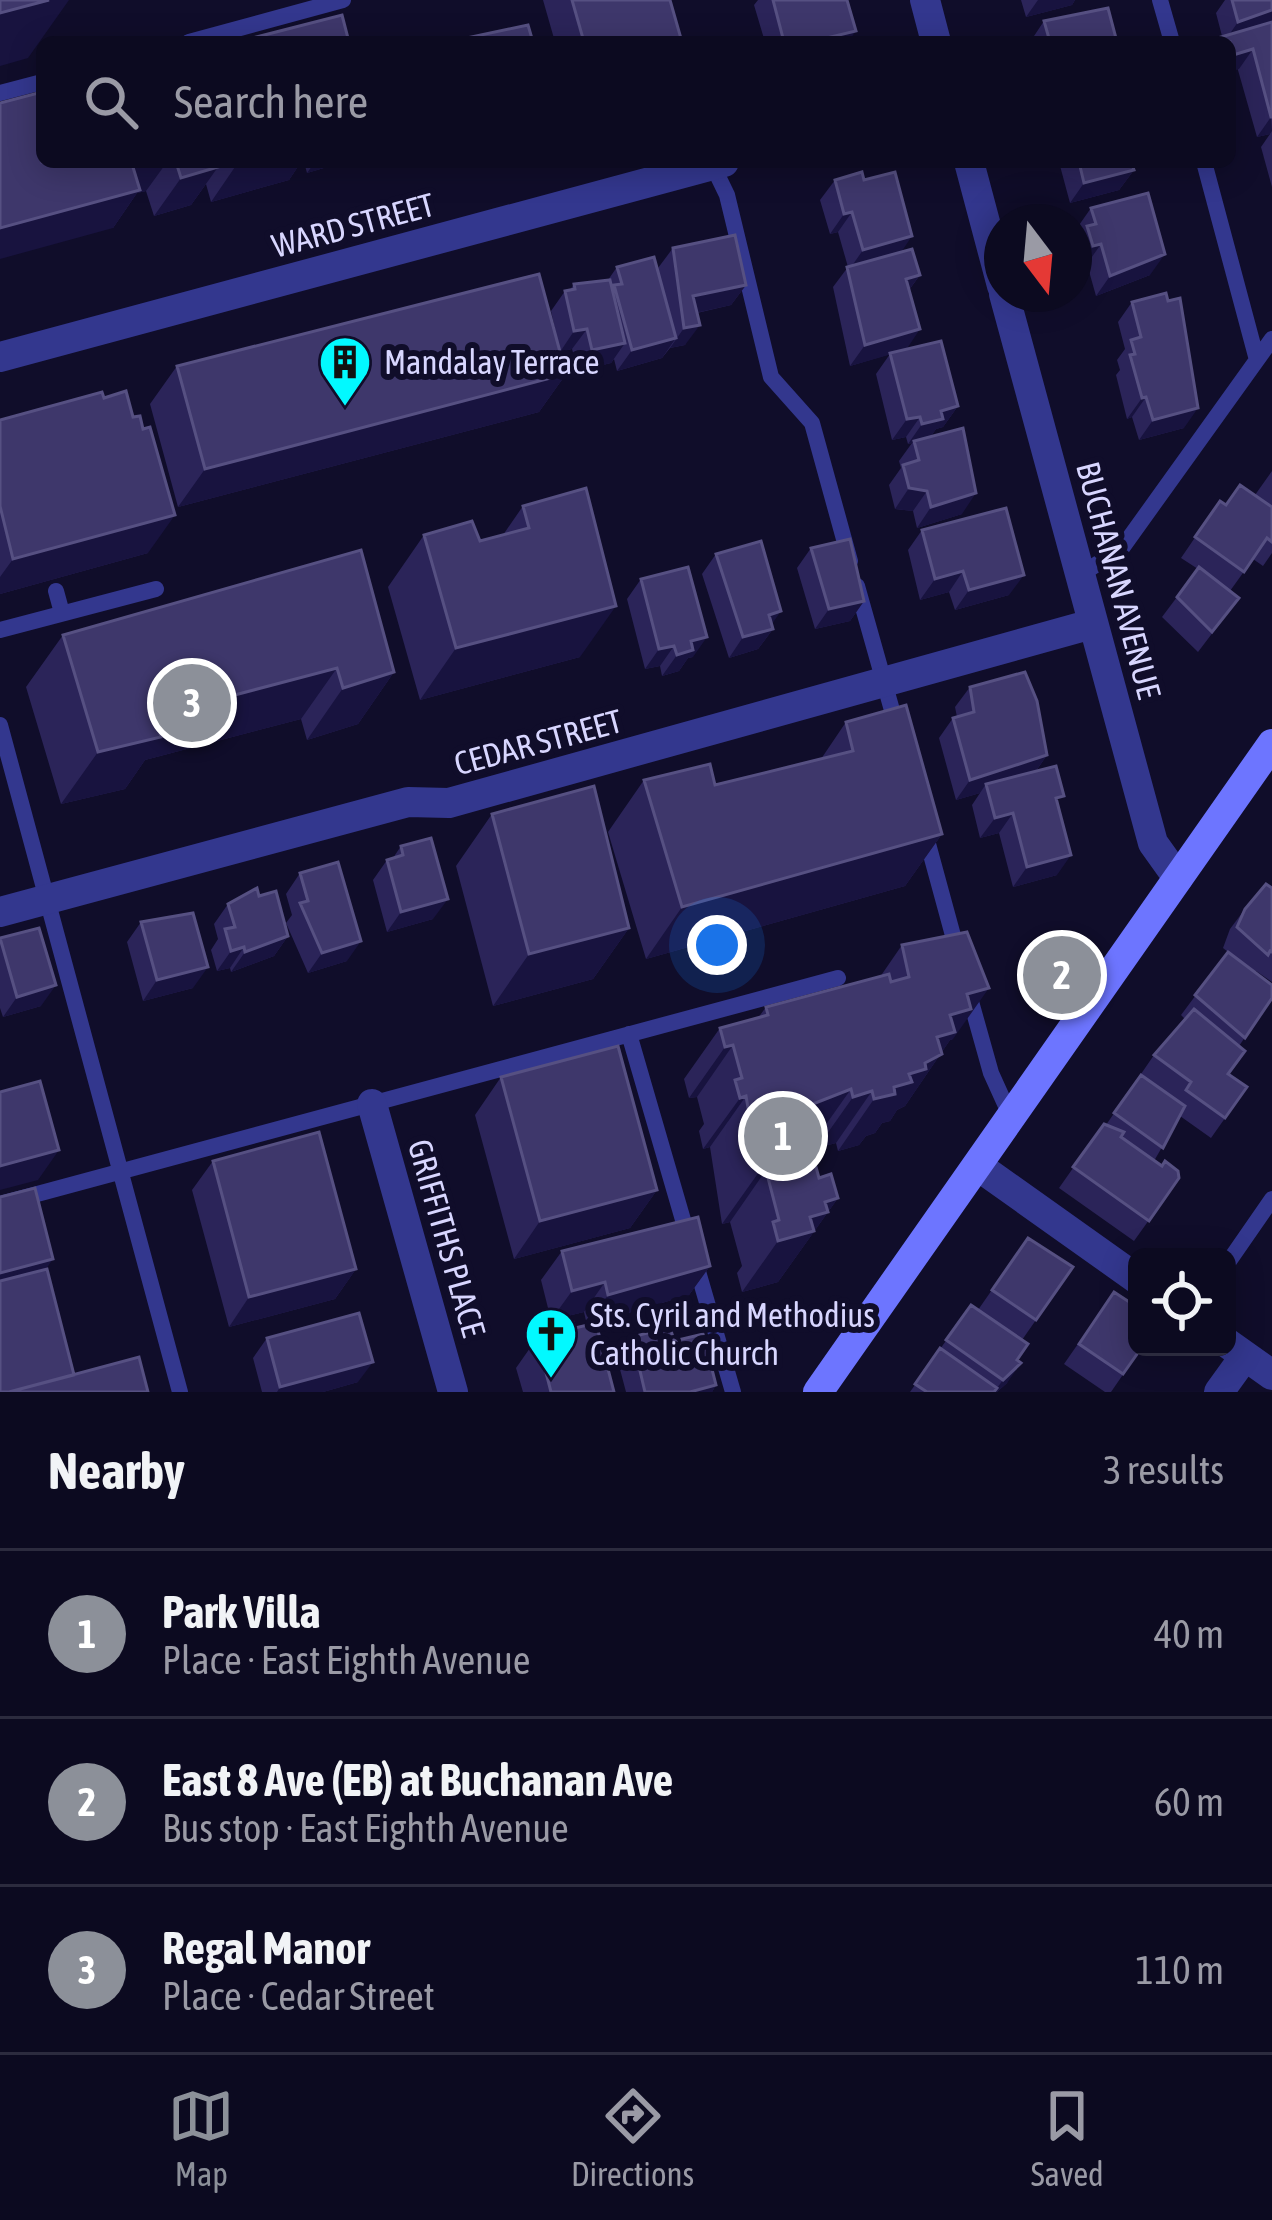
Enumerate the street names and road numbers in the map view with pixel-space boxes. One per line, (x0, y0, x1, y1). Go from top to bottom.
street label: WARD STREET (268, 185, 439, 265)
street label: BUCHANAN AVENUE (1069, 457, 1169, 703)
street label: CEDAR STREET (450, 701, 626, 783)
street label: GRIFFITHS PLACE (401, 1135, 493, 1341)

